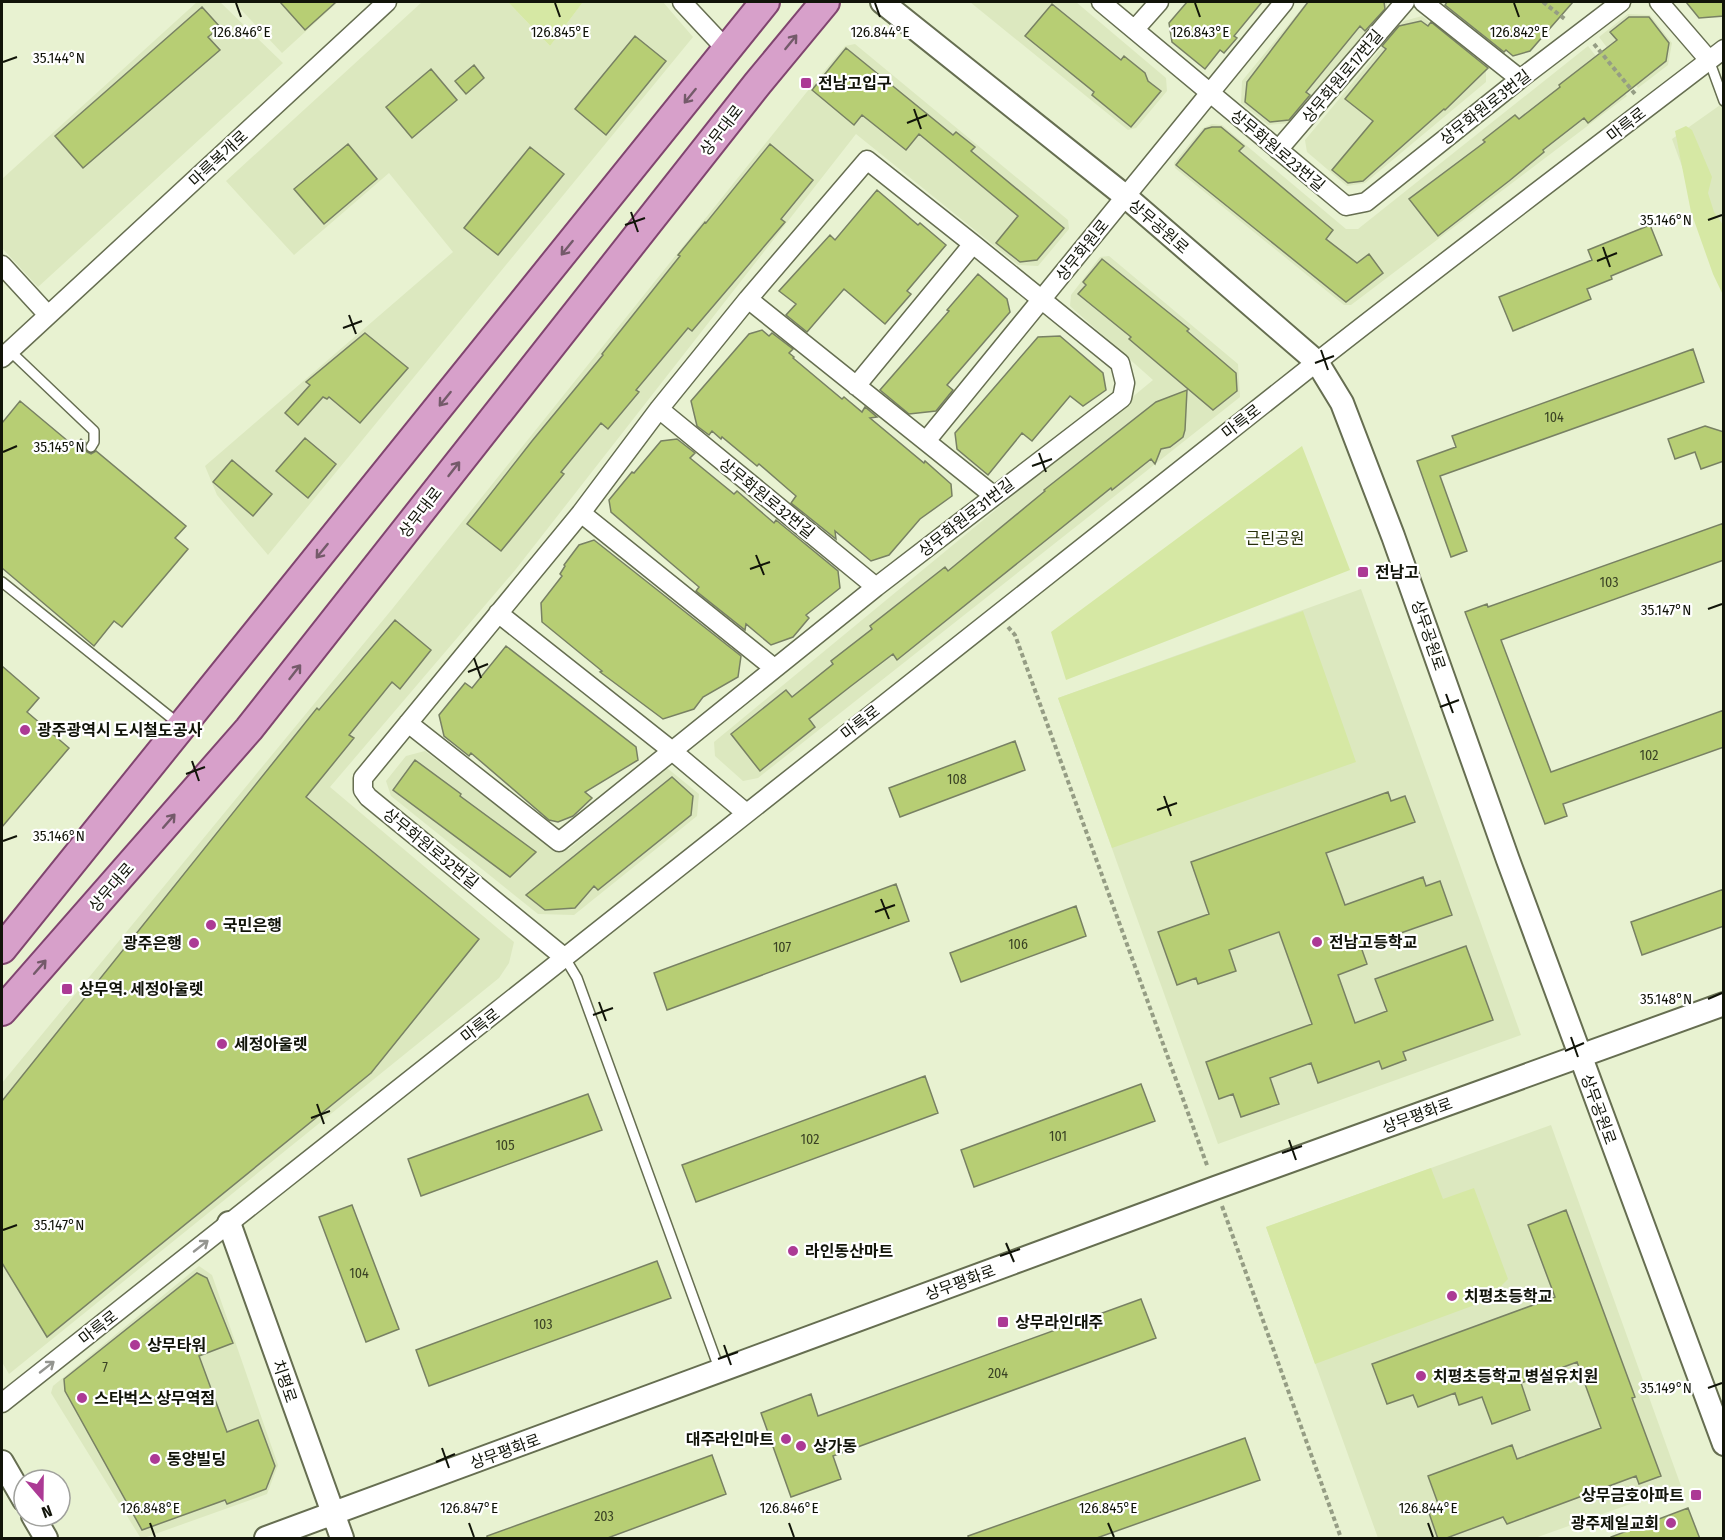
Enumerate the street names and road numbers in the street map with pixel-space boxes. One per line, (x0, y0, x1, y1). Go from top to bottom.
street label: 상무화원로17번길 (1298, 26, 1387, 127)
street label: 상무화원로3번길 (1436, 66, 1535, 149)
street label: 상무대로 (696, 101, 747, 159)
street label: 마륵로 (1603, 103, 1650, 145)
street label: 상무화원로23번길 (1227, 105, 1329, 195)
street label: 마륵복개로 (185, 126, 252, 190)
street label: 상무공원로 (1125, 195, 1193, 258)
street label: 상무화원로 (1052, 216, 1113, 285)
street label: 마륵로 (1218, 400, 1265, 442)
street label: 상무화원로32번길 (715, 454, 818, 543)
street label: 상무화원로31번길 (915, 474, 1018, 561)
street label: 상무대로 (395, 483, 446, 541)
street label: 상무공원로 (1408, 597, 1450, 673)
street label: 마륵로 (837, 701, 884, 743)
street label: 상무화원로32번길 (379, 804, 482, 893)
street label: 상무대로 (85, 859, 138, 916)
street label: 마륵로 (457, 1004, 504, 1046)
street label: 상무공원로 (1577, 1071, 1620, 1147)
street label: 상무평화로 (1379, 1094, 1455, 1137)
street label: 상무평화로 (922, 1261, 998, 1304)
street label: 마륵로 (75, 1306, 122, 1348)
street label: 치평로 (268, 1357, 301, 1405)
street label: 상무평화로 (467, 1430, 543, 1473)

